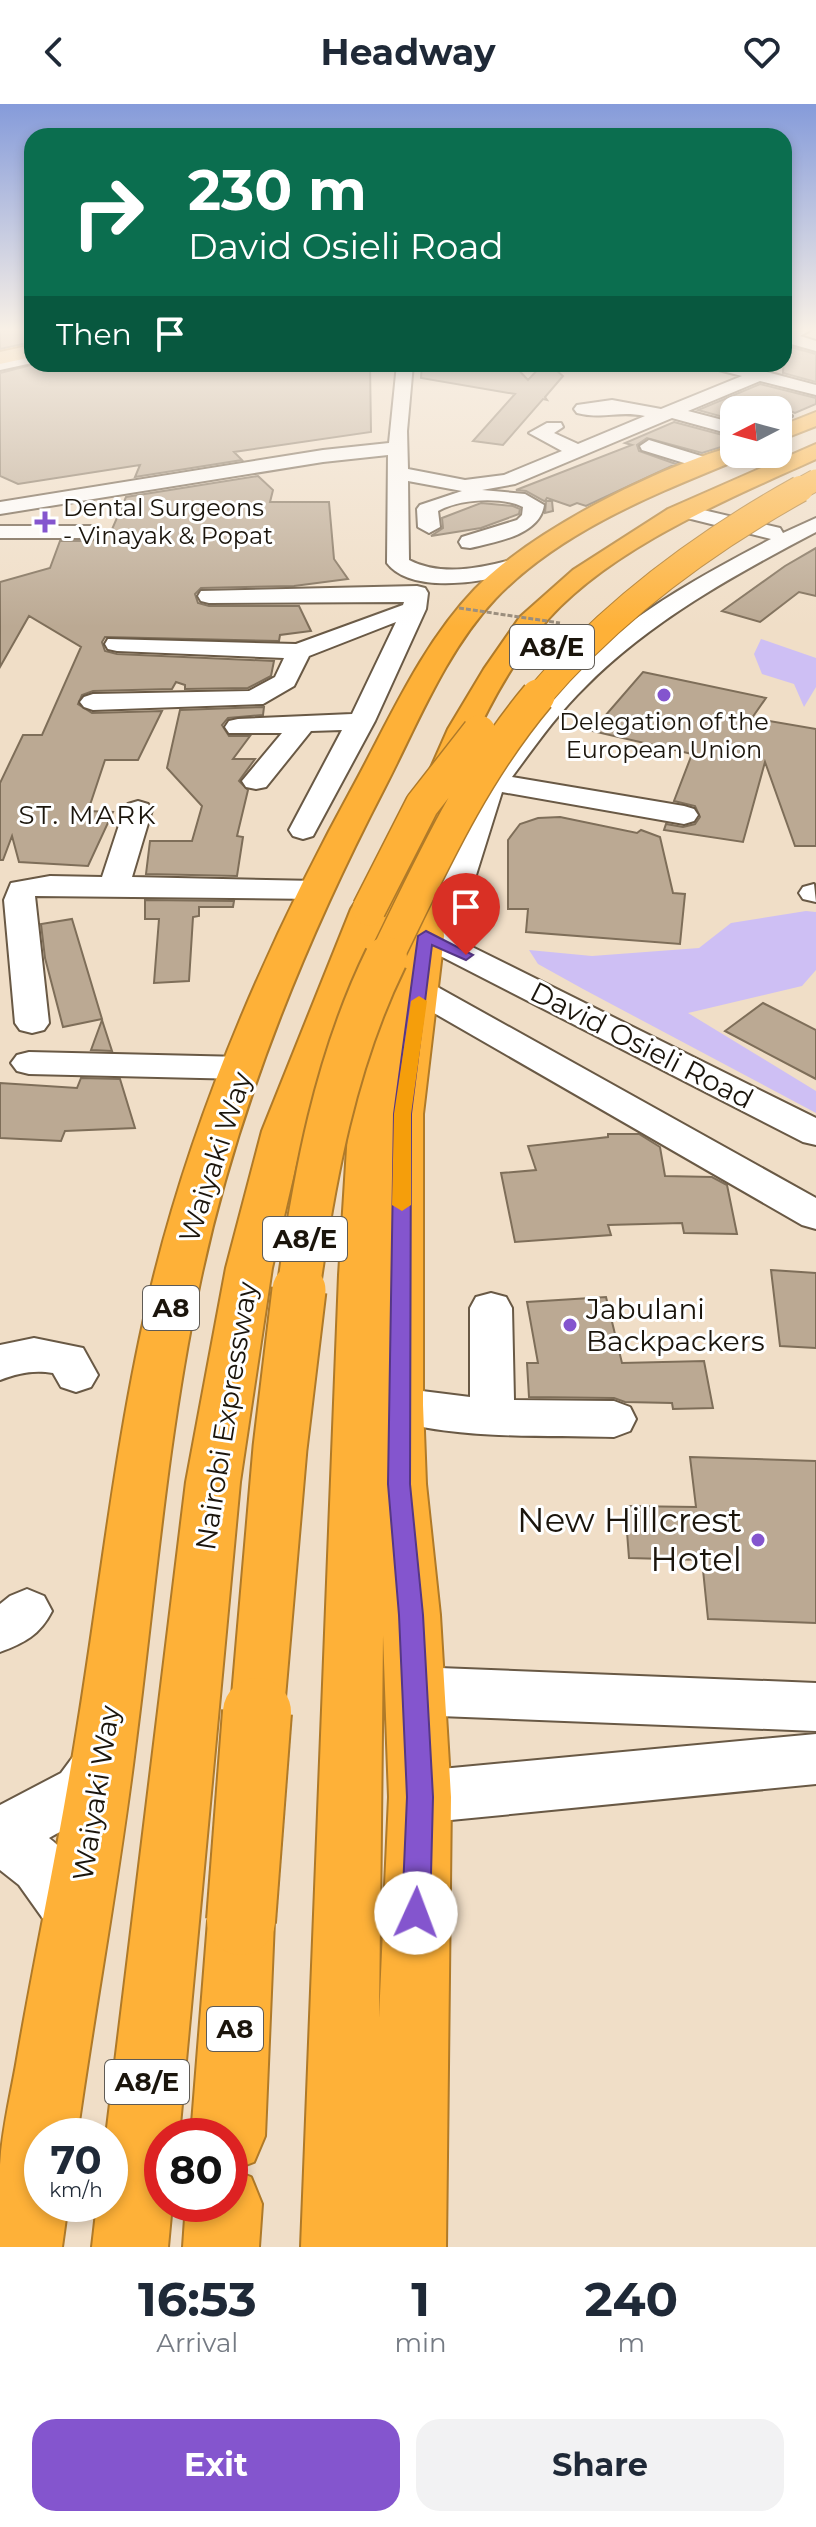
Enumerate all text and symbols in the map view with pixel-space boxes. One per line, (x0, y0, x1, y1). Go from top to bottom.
icon: back (32, 30, 76, 74)
text: Headway (321, 30, 495, 74)
icon: heart (740, 30, 784, 74)
text: 230 m (188, 156, 367, 224)
icon: right (56, 160, 160, 264)
text: David Osieli Road (188, 224, 504, 268)
icon: arrive (148, 312, 192, 356)
text: Then (56, 316, 132, 353)
north arrow (720, 396, 792, 468)
map controls (720, 396, 792, 468)
place label: Dental Surgeons - Vinayak & Popat (63, 493, 273, 550)
marker: Dental Surgeons - Vinayak & Popat (34, 511, 56, 533)
road number: A8/E (510, 625, 594, 669)
marker: Delegation of the European Union (655, 686, 673, 704)
place label: Delegation of the European Union (559, 707, 769, 764)
district label: ST. MARK (19, 799, 157, 831)
pin (432, 873, 500, 955)
icon: arrive (444, 885, 488, 929)
street label: David Osieli Road (525, 974, 759, 1116)
street label: Waiyaki Way (171, 1067, 259, 1246)
road number: A8/E (263, 1217, 347, 1261)
street label: Nairobi Expressway (188, 1279, 264, 1553)
road number: A8 (143, 1286, 199, 1330)
place label: Jabulani Backpackers (585, 1292, 765, 1358)
marker: Jabulani Backpackers (561, 1316, 579, 1334)
place label: New Hillcrest Hotel (517, 1499, 742, 1580)
marker: New Hillcrest Hotel (749, 1531, 767, 1549)
street label: Waiyaki Way (65, 1702, 127, 1883)
position arrow (374, 1871, 458, 1955)
road number: A8 (207, 2007, 263, 2051)
road number: A8/E (105, 2060, 189, 2104)
speed limit sign: 80 (144, 2118, 248, 2222)
text: 70 (50, 2135, 102, 2184)
text: km/h (49, 2178, 103, 2202)
text: 16:53 (138, 2270, 257, 2328)
text: 1 (411, 2270, 430, 2328)
text: 240 (585, 2270, 678, 2328)
text: Arrival (156, 2327, 238, 2359)
text: min (395, 2327, 447, 2359)
text: m (618, 2327, 645, 2359)
button: Exit (32, 2419, 400, 2511)
button: Share (416, 2419, 784, 2511)

